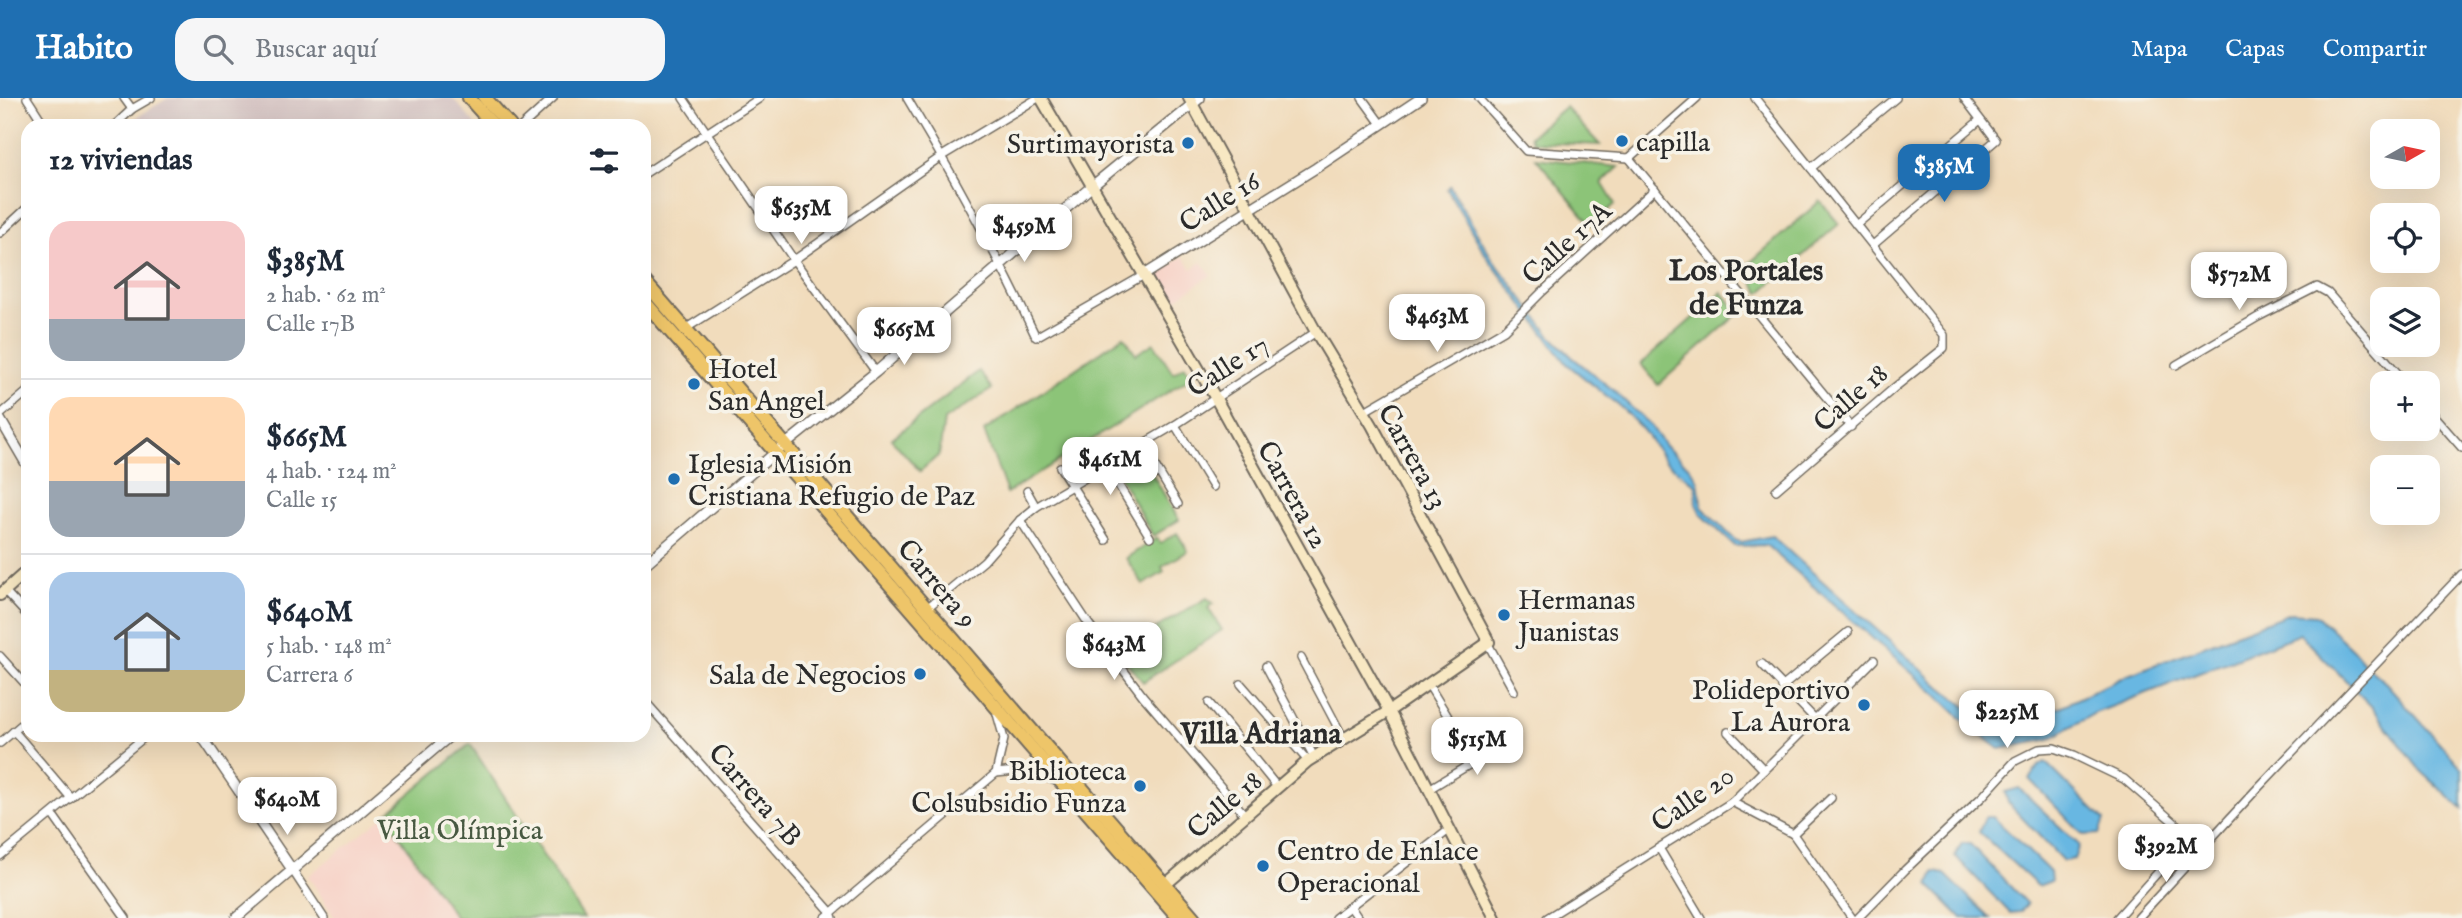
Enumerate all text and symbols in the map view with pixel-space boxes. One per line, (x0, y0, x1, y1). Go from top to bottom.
search box (175, 18, 665, 81)
text: Habito (35, 28, 133, 70)
icon: search (199, 30, 237, 68)
text: Buscar aquí (255, 33, 377, 66)
text: Mapa (2131, 34, 2187, 65)
text: Capas (2225, 34, 2285, 65)
text: Compartir (2323, 34, 2427, 65)
north arrow (2370, 119, 2440, 189)
map controls (2370, 119, 2440, 525)
place label: capilla (1636, 126, 1711, 161)
place label: Surtimayorista (1007, 128, 1175, 163)
marker: capilla (1614, 133, 1630, 149)
marker: Surtimayorista (1180, 135, 1196, 151)
text: 12 viviendas (49, 142, 192, 180)
icon: filters (585, 142, 623, 180)
pin: $385M (1895, 144, 1993, 204)
text: $385M (1914, 152, 1974, 181)
street label: Calle 16 (1174, 164, 1268, 241)
pin: $635M (752, 186, 850, 246)
text: $635M (771, 194, 832, 223)
street label: Calle 17A (1516, 194, 1621, 293)
button: locate (2370, 203, 2440, 273)
pin: $459M (975, 204, 1073, 264)
text: $459M (992, 212, 1056, 241)
text: $385M (266, 243, 345, 281)
icon: home (105, 249, 189, 333)
pin: $572M (2190, 252, 2288, 312)
district label: Los Portales de Funza (1669, 253, 1823, 325)
text: $572M (2207, 260, 2271, 289)
text: 2 hab. · 62 m² (266, 281, 386, 310)
button: layers (2370, 287, 2440, 357)
pin: $463M (1388, 294, 1486, 354)
text: $463M (1405, 302, 1469, 331)
pin: $665M (855, 308, 953, 367)
text: Calle 17B (266, 310, 355, 339)
text: $665M (873, 315, 935, 344)
street label: Calle 17 (1181, 328, 1276, 406)
place label: Hotel San Angel (708, 353, 825, 420)
street label: Calle 18 (1807, 357, 1896, 441)
button: + (2370, 371, 2440, 441)
marker: Hotel San Angel (686, 376, 702, 392)
street label: Carrera 13 (1369, 398, 1455, 516)
text: $665M (266, 419, 347, 457)
icon: home (105, 425, 189, 509)
street label: Carrera 12 (1248, 435, 1336, 555)
pin: $461M (1061, 438, 1159, 497)
text: $461M (1078, 445, 1142, 474)
place label: Iglesia Misión Cristiana Refugio de Paz (688, 448, 975, 515)
button: − (2370, 455, 2440, 525)
text: 4 hab. · 124 m² (266, 457, 397, 486)
marker: Iglesia Misión Cristiana Refugio de Paz (666, 471, 682, 487)
text: Calle 15 (266, 486, 337, 515)
street label: Carrera 9 (889, 533, 984, 637)
place label: Hermanas Juanistas (1515, 584, 1635, 651)
text: $640M (266, 594, 353, 632)
icon: home (105, 600, 189, 684)
marker: Hermanas Juanistas (1496, 607, 1512, 623)
pin: $643M (1065, 622, 1163, 682)
text: $643M (1082, 630, 1146, 659)
text: 5 hab. · 148 m² (266, 632, 392, 661)
place label: Sala de Negocios (709, 659, 906, 694)
text: Carrera 6 (266, 661, 353, 690)
marker: Sala de Negocios (912, 666, 928, 682)
place label: Polideportivo La Aurora (1692, 674, 1851, 741)
pin: $225M (1958, 690, 2056, 750)
marker: Polideportivo La Aurora (1856, 697, 1872, 713)
text: $225M (1975, 698, 2039, 727)
district label: Villa Adriana (1180, 716, 1342, 754)
pin: $515M (1428, 718, 1526, 777)
text: $515M (1447, 725, 1507, 754)
street label: Carrera 7B (700, 737, 809, 855)
place label: Biblioteca Colsubsidio Funza (911, 755, 1127, 822)
street label: Calle 20 (1645, 759, 1742, 841)
street label: Calle 18 (1181, 764, 1270, 848)
pin: $640M (238, 778, 336, 837)
marker: Biblioteca Colsubsidio Funza (1132, 778, 1148, 794)
text: $640M (254, 785, 320, 814)
park label: Villa Olímpica (376, 814, 544, 849)
pin: $392M (2117, 824, 2215, 884)
text: $392M (2134, 832, 2198, 861)
place label: Centro de Enlace Operacional (1277, 835, 1479, 902)
marker: Centro de Enlace Operacional (1255, 858, 1271, 874)

